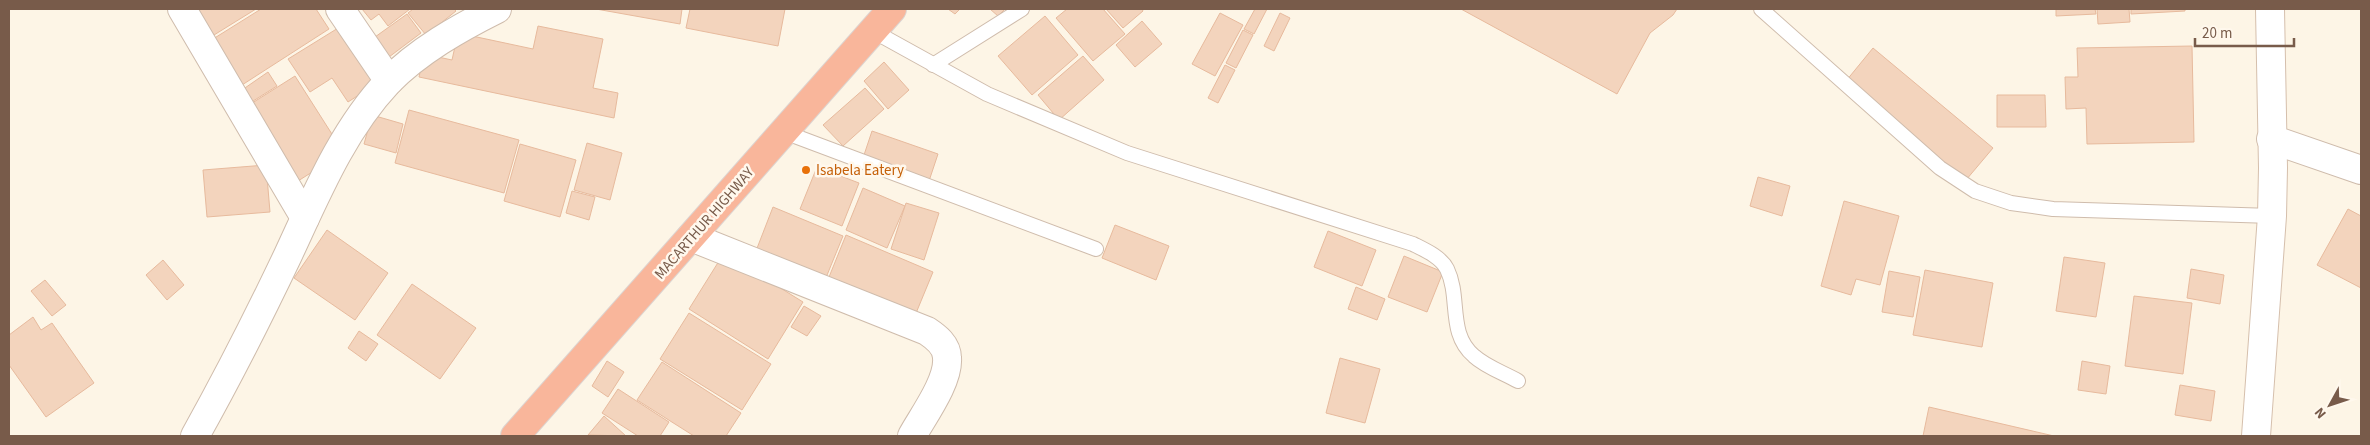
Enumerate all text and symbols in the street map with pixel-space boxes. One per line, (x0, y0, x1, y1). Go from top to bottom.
scale bar (2195, 15, 2294, 47)
text: 20 m (2202, 23, 2232, 44)
place label: Isabela Eatery (816, 160, 904, 181)
street label: MACARTHUR HIGHWAY (650, 162, 760, 284)
marker: Isabela Eatery (800, 164, 812, 176)
north arrow (2305, 380, 2355, 430)
text: N (2310, 403, 2331, 423)

